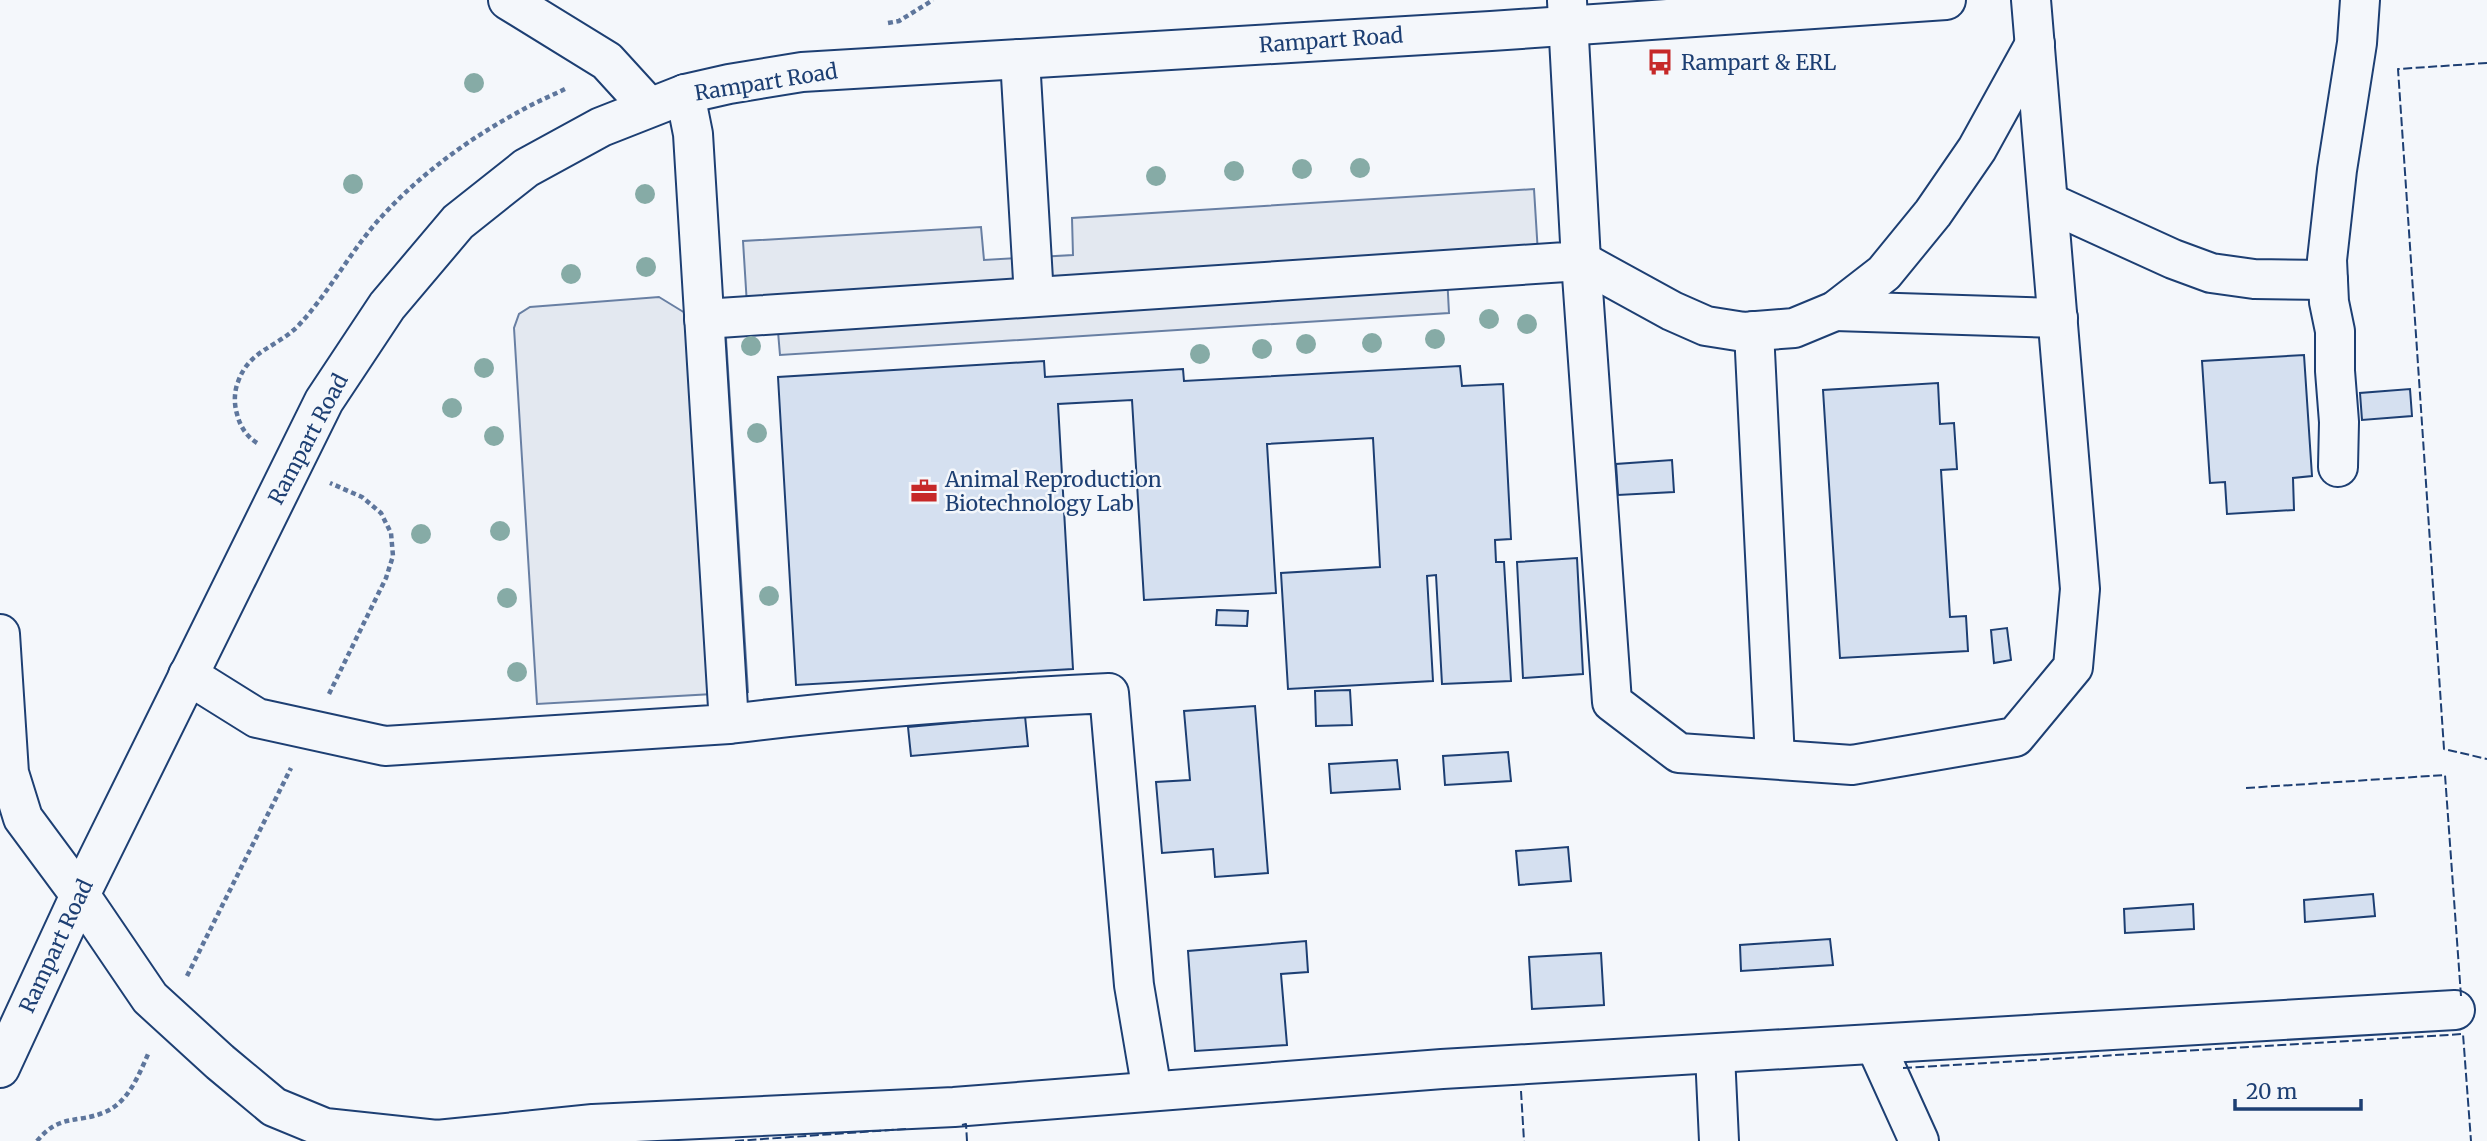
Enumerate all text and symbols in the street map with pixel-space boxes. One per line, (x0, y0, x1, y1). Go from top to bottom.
street label: Rampart Road (1258, 21, 1404, 59)
bus stop icon: Rampart & ERL (1645, 47, 1675, 77)
place label: Rampart & ERL (1681, 49, 1836, 76)
street label: Rampart Road (693, 57, 840, 107)
street label: Rampart Road (262, 369, 354, 509)
place label: Animal Reproduction Biotechnology Lab (944, 466, 1162, 517)
office icon: Animal Reproduction Biotechnology Lab (909, 476, 939, 506)
street label: Rampart Road (13, 875, 99, 1017)
scale bar (2235, 1068, 2361, 1112)
text: 20 m (2246, 1078, 2298, 1105)

